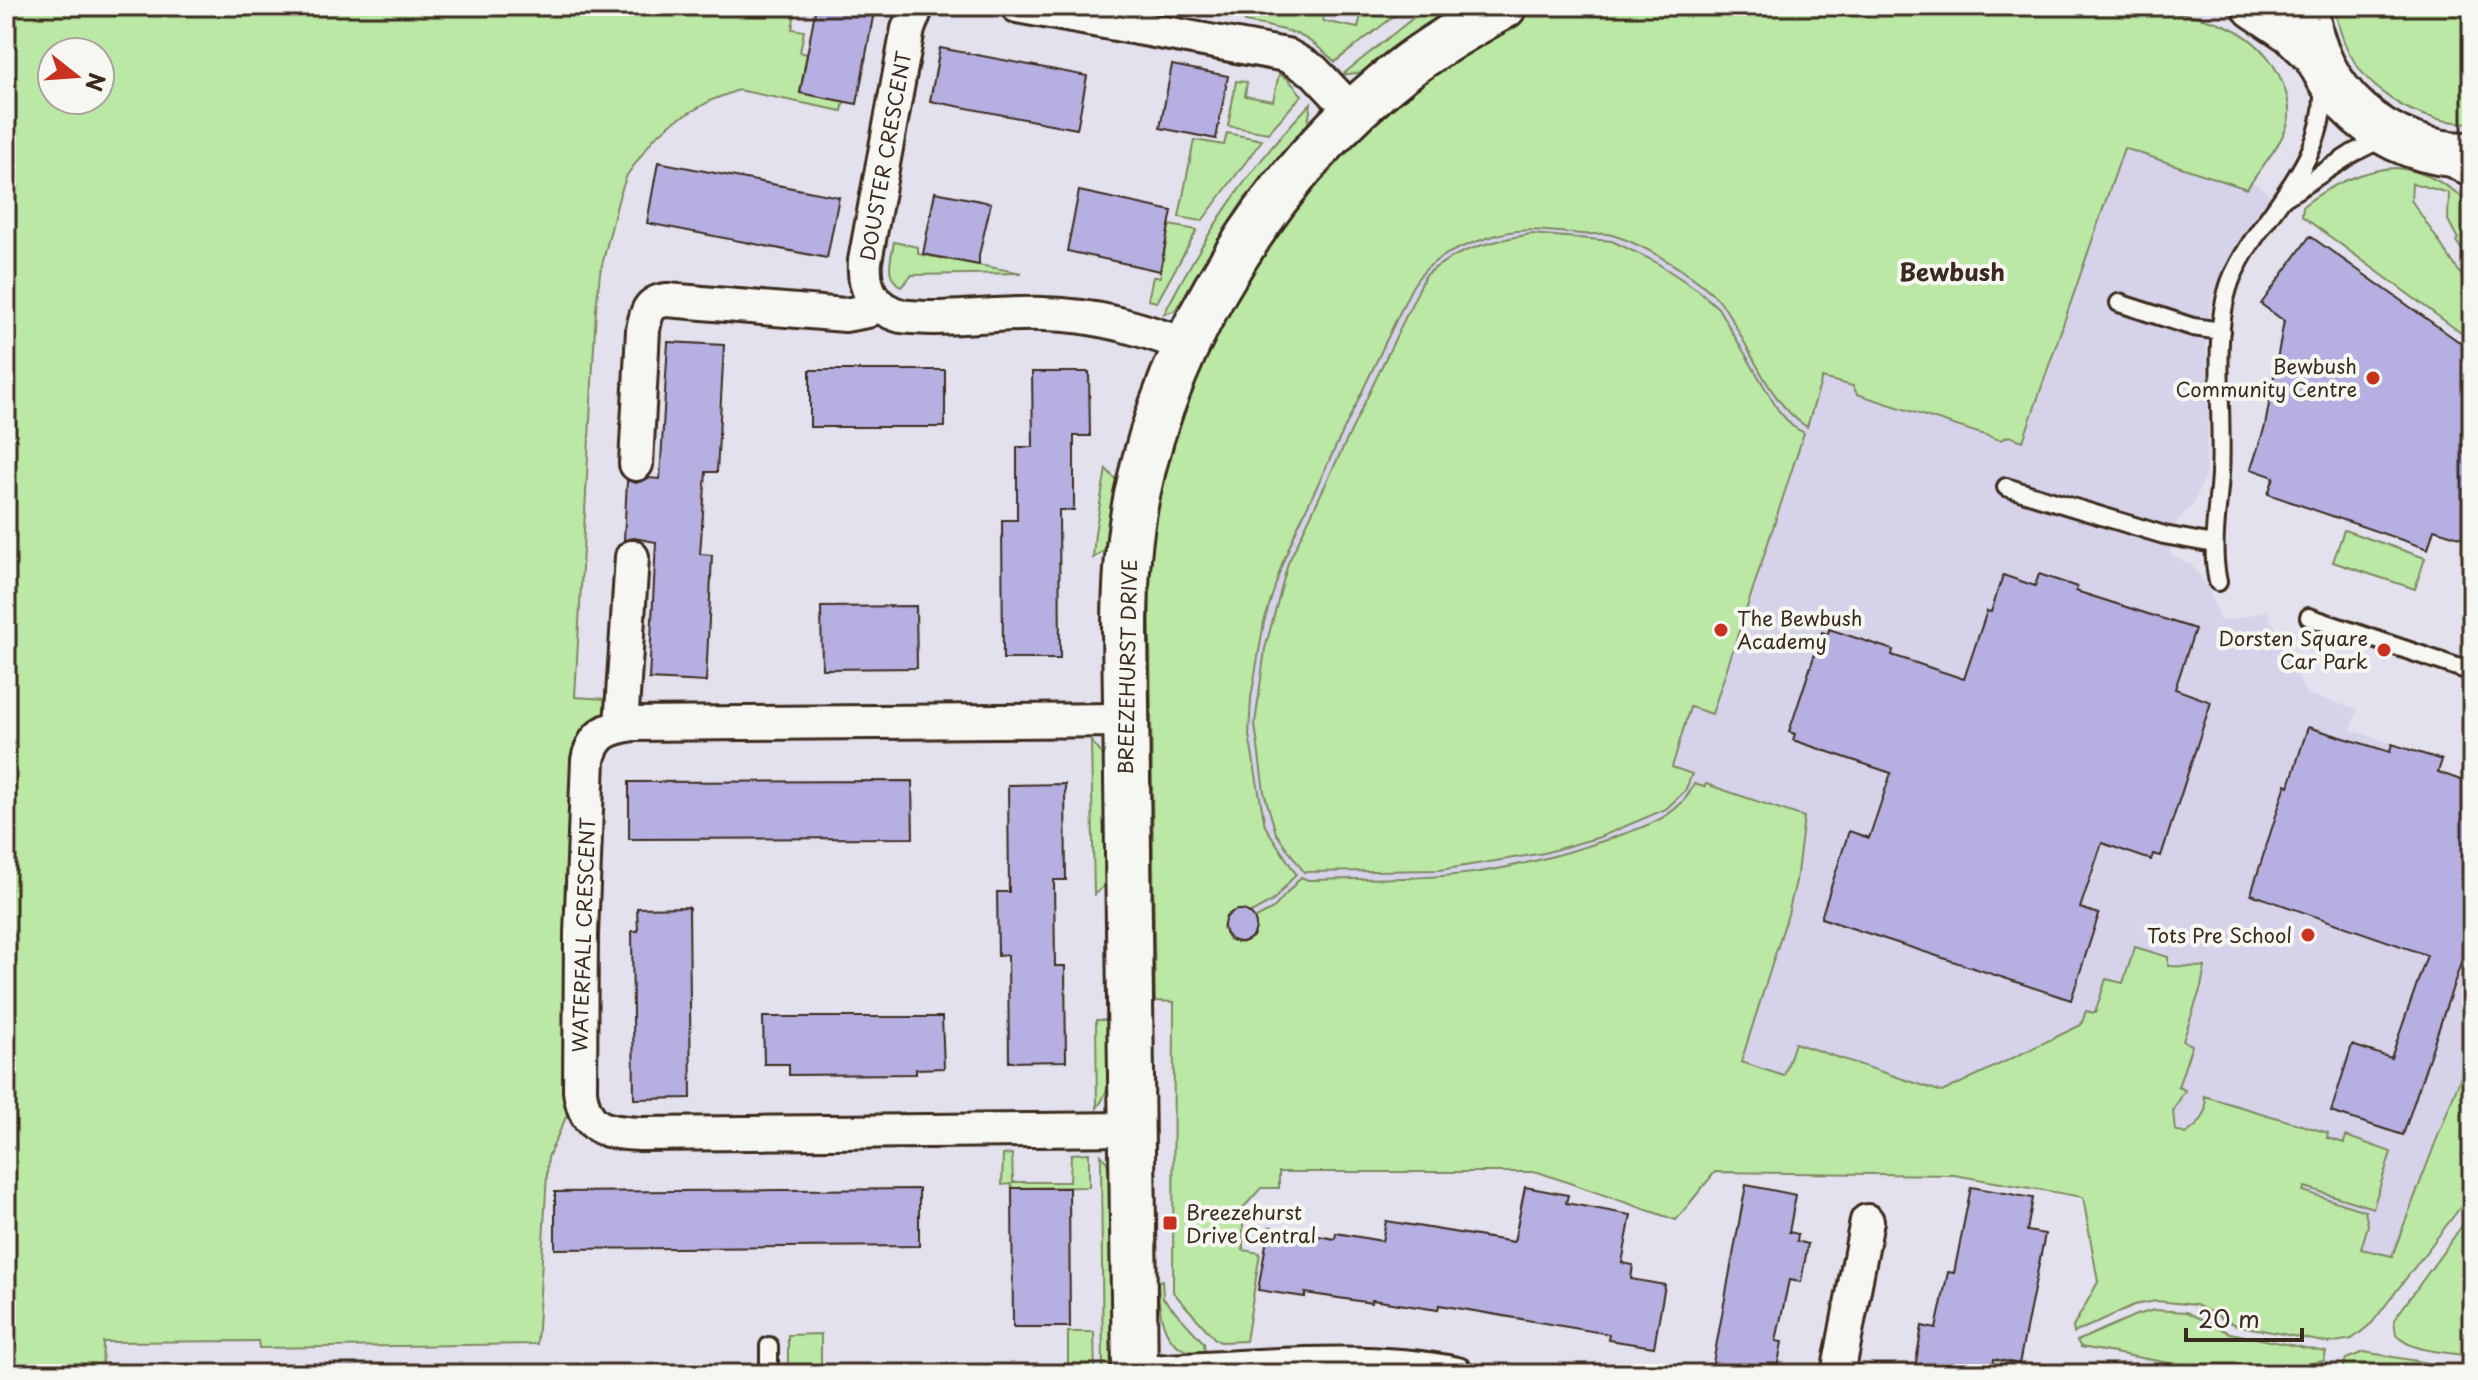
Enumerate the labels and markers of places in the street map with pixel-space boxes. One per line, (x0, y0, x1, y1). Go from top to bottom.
place label: Bewbush Community Centre (2176, 351, 2357, 404)
marker: Bewbush Community Centre (2364, 369, 2382, 387)
place label: The Bewbush Academy (1737, 603, 1863, 656)
marker: The Bewbush Academy (1712, 621, 1730, 639)
place label: Dorsten Square Car Park (2218, 623, 2368, 676)
marker: Dorsten Square Car Park (2375, 641, 2393, 659)
place label: Tots Pre School (2147, 920, 2292, 950)
marker: Tots Pre School (2299, 926, 2317, 944)
place label: Breezehurst Drive Central (1186, 1197, 1316, 1250)
marker: Breezehurst Drive Central (1161, 1214, 1179, 1232)

